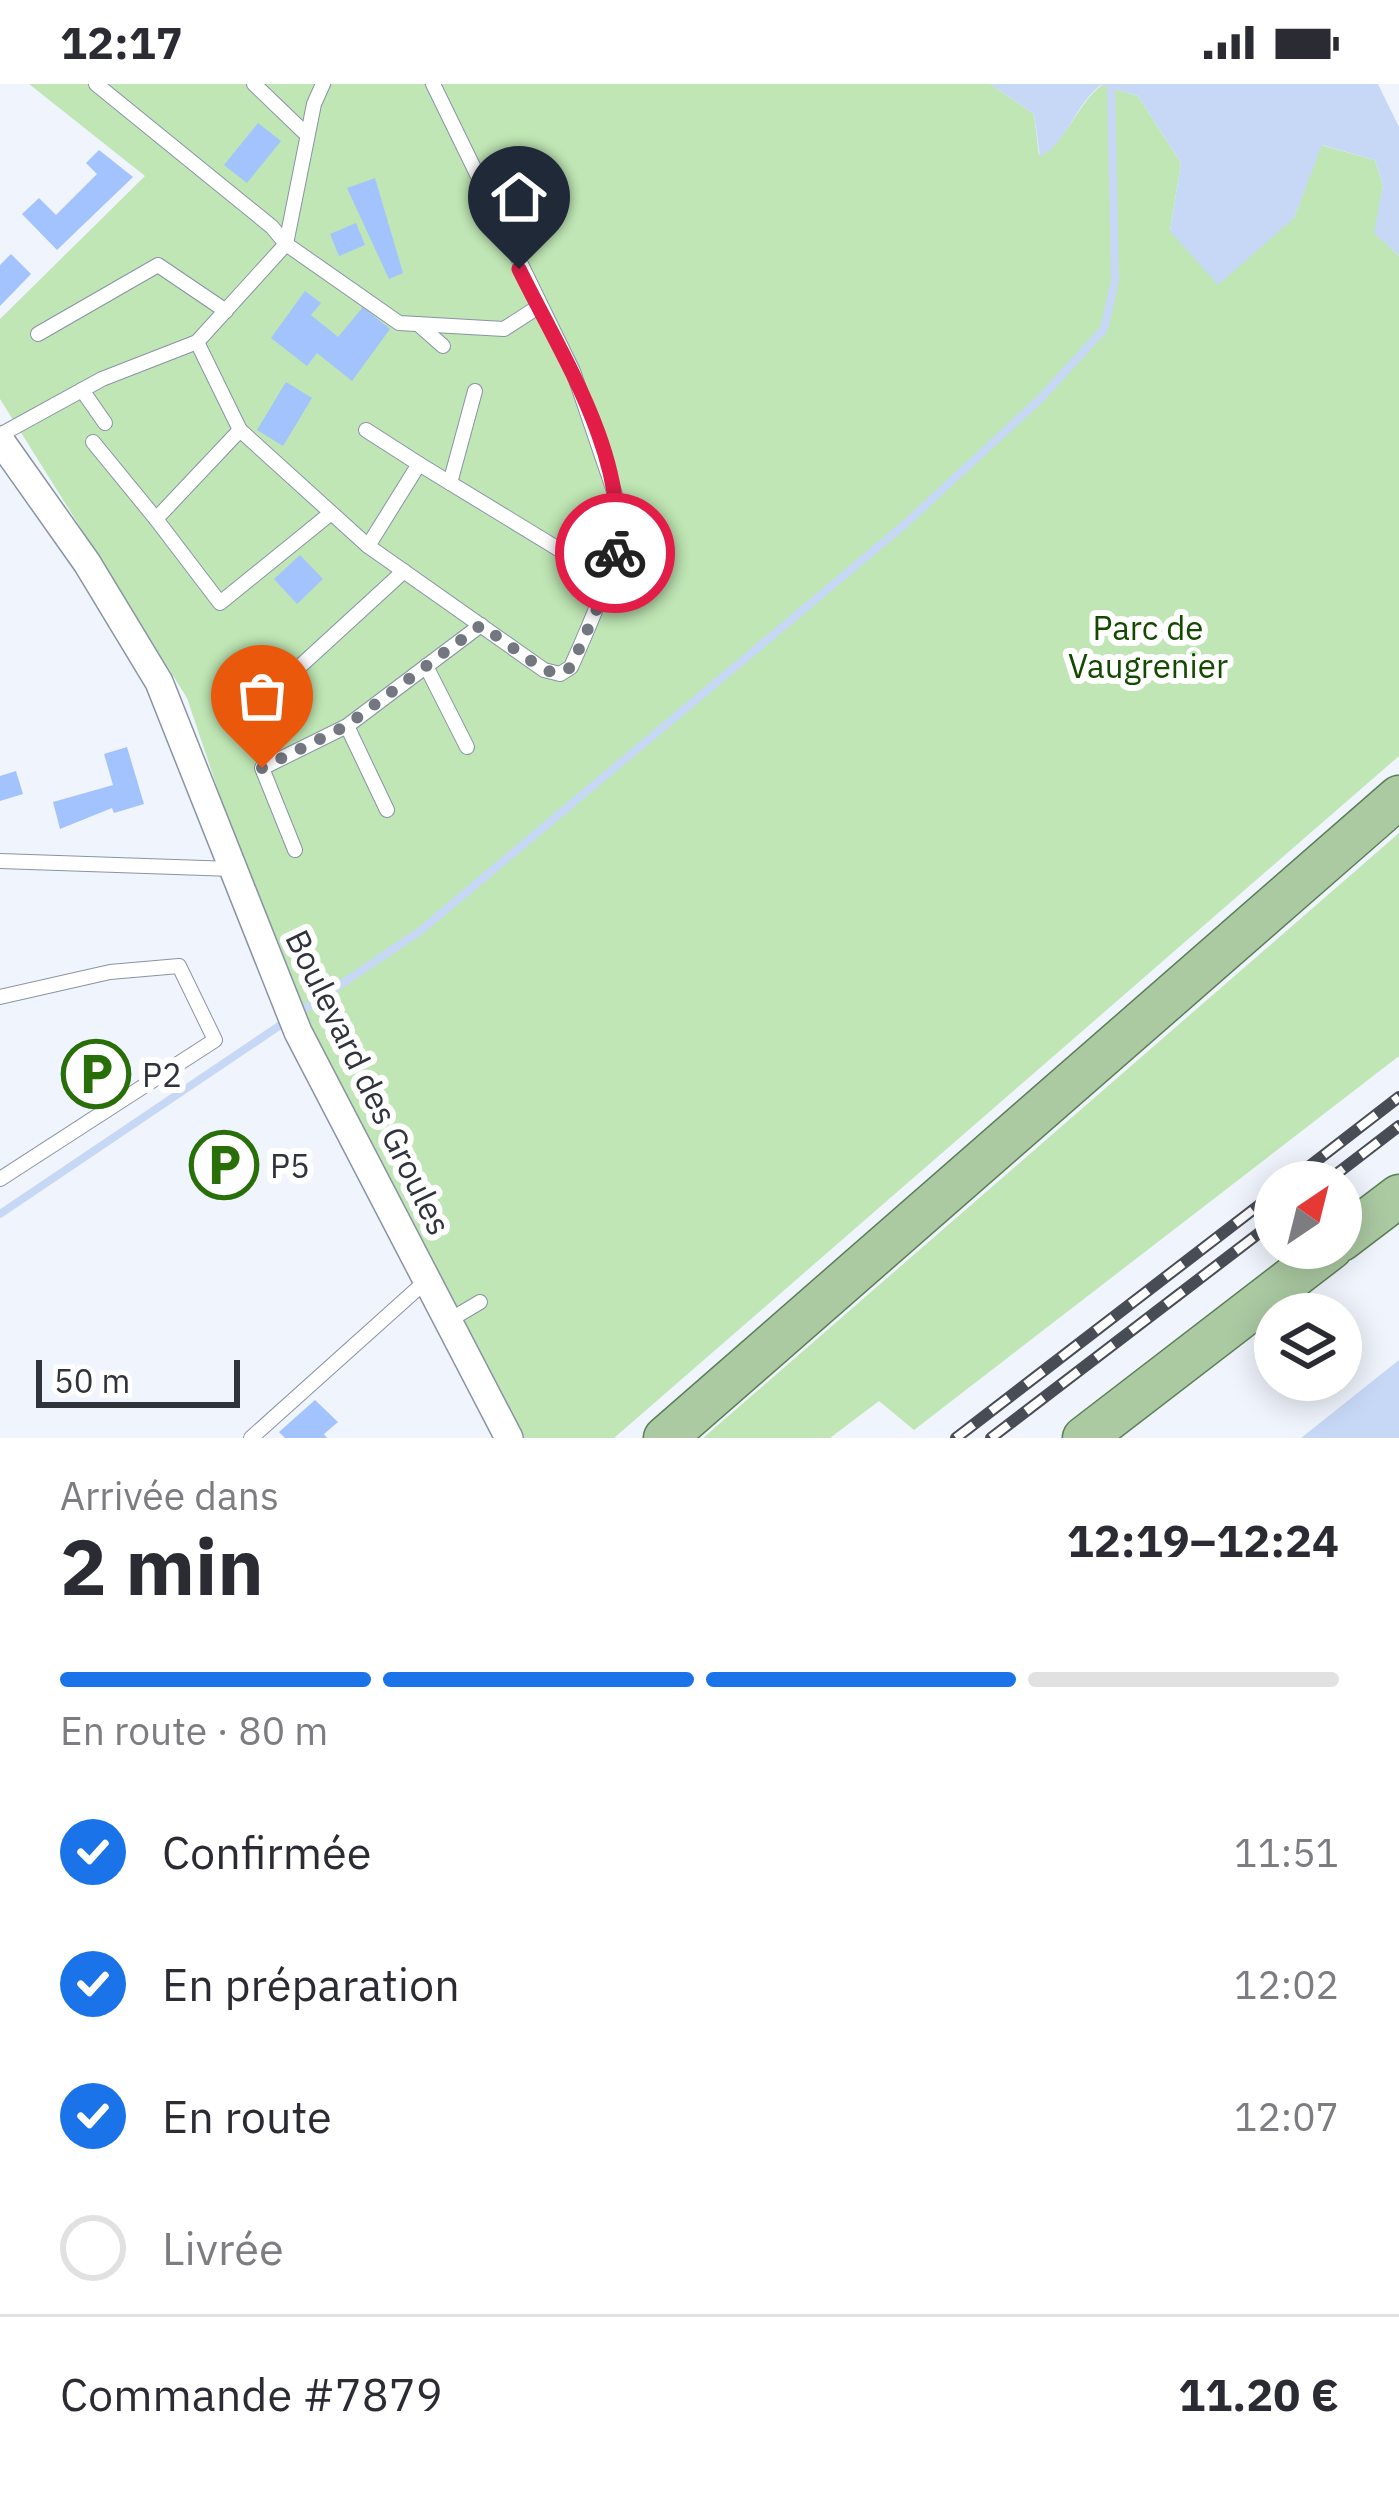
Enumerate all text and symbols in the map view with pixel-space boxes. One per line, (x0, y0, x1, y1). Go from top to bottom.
text: 12:17 (60, 13, 183, 71)
pin (468, 146, 570, 269)
icon: home (486, 164, 552, 230)
courier (555, 493, 675, 613)
icon: bike (582, 520, 648, 586)
park label: Parc de Vaugrenier (1068, 606, 1228, 687)
pin (211, 645, 313, 768)
icon: bag (229, 663, 295, 729)
street label: Boulevard des Groules (276, 922, 462, 1242)
parking icon: P2 (61, 1039, 131, 1109)
place label: P2 (142, 1053, 182, 1096)
parking icon: P5 (189, 1130, 259, 1200)
place label: P5 (270, 1144, 310, 1187)
north arrow (1254, 1161, 1362, 1269)
map controls (1254, 1161, 1362, 1401)
button: layers (1254, 1293, 1362, 1401)
scale bar (36, 1354, 240, 1407)
text: 50 m (54, 1359, 130, 1402)
text: Arrivée dans (60, 1470, 279, 1521)
text: 12:19–12:24 (1067, 1511, 1339, 1569)
text: 2 min (60, 1515, 264, 1616)
text: En route · 80 m (60, 1705, 328, 1756)
icon: check (60, 1819, 126, 1885)
text: Confirmée (162, 1823, 371, 1881)
text: 11:51 (1234, 1827, 1339, 1878)
icon: check (60, 1951, 126, 2017)
text: En préparation (162, 1955, 460, 2013)
text: 12:02 (1234, 1959, 1339, 2010)
icon: check (60, 2083, 126, 2149)
text: En route (162, 2087, 332, 2145)
text: 12:07 (1234, 2091, 1339, 2142)
text: Livrée (162, 2219, 284, 2277)
text: Commande #7879 (60, 2365, 443, 2423)
text: 11.20 € (1178, 2365, 1339, 2423)

